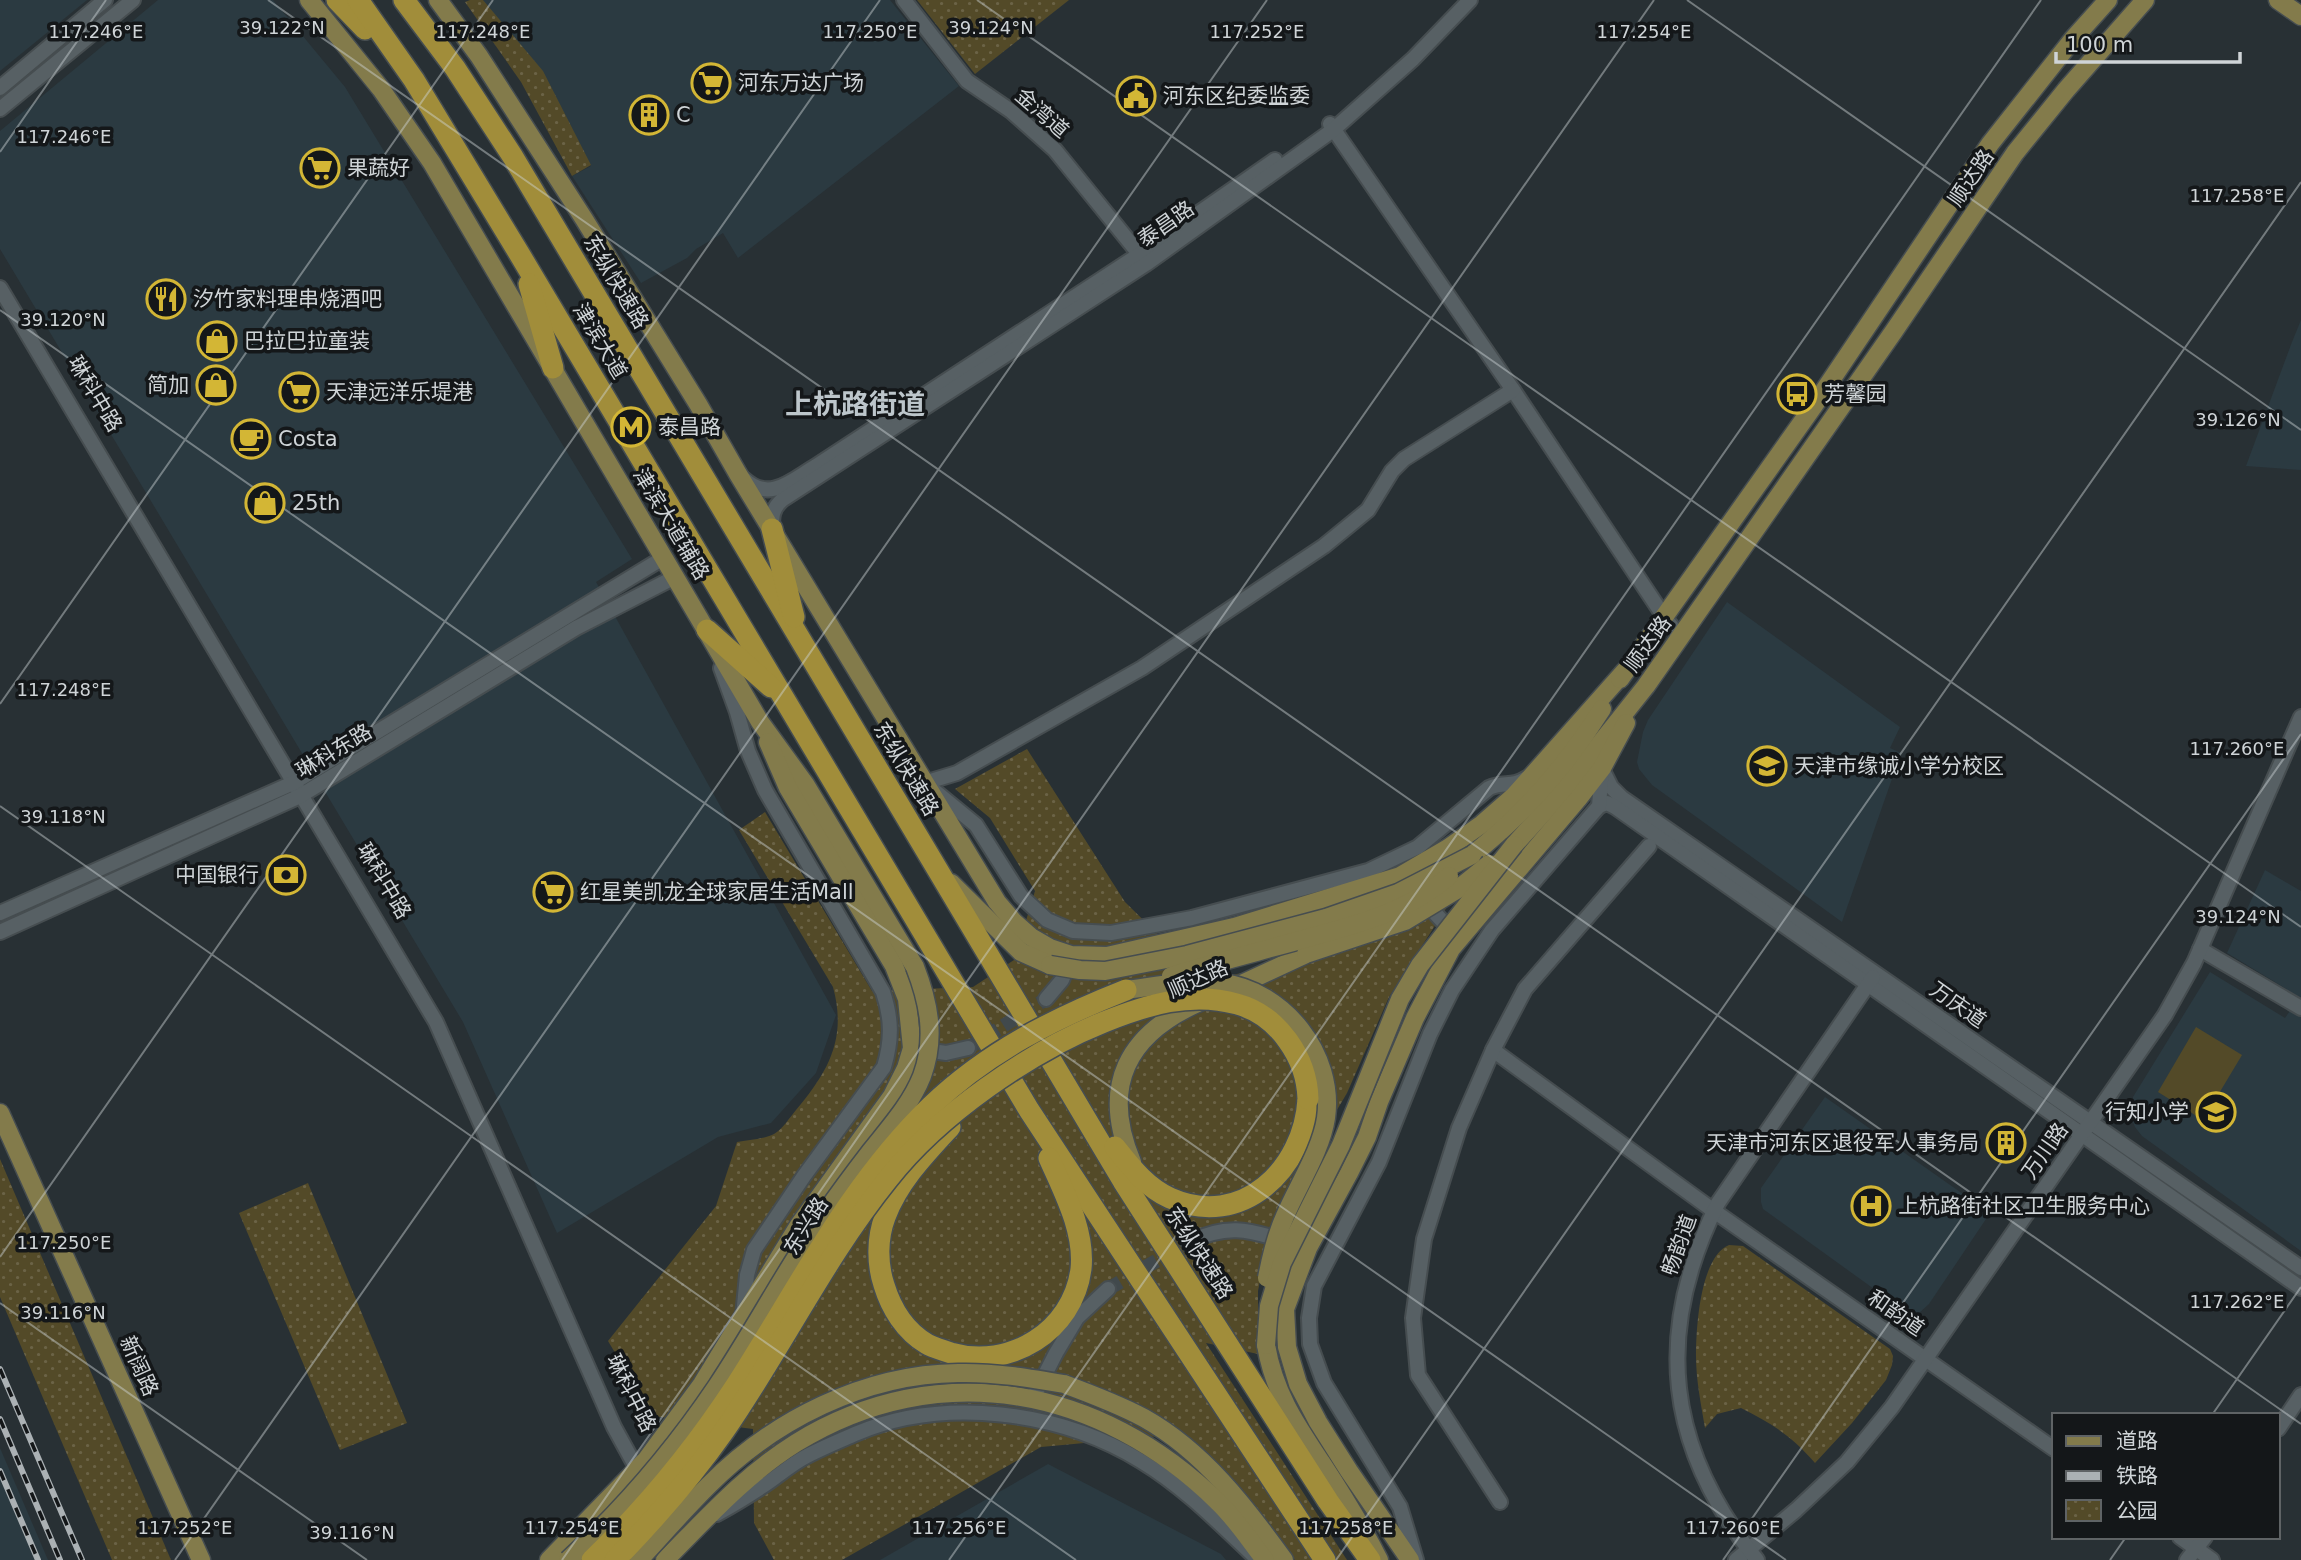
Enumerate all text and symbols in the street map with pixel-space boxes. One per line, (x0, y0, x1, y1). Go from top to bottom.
text: 39.122°N (239, 17, 325, 38)
text: 39.124°N (948, 17, 1034, 38)
text: 117.246°E (49, 21, 143, 42)
text: 117.248°E (436, 21, 530, 42)
text: 117.250°E (823, 21, 917, 42)
text: 117.252°E (1210, 21, 1304, 42)
text: 117.254°E (1597, 21, 1691, 42)
scale bar (2056, 21, 2240, 65)
text: 100 m (2066, 33, 2133, 57)
supermarket icon: 河东万达广场 (690, 62, 732, 104)
place label: 河东万达广场 (738, 71, 864, 95)
public building icon: 河东区纪委监委 (1115, 75, 1157, 117)
street label: 金湾道 (1010, 83, 1074, 143)
place label: 河东区纪委监委 (1163, 84, 1310, 108)
building icon: C (628, 94, 670, 136)
place label: C (676, 103, 691, 127)
text: 117.246°E (17, 126, 111, 147)
street label: 顺达路 (1943, 145, 1999, 211)
supermarket icon: 果蔬好 (299, 147, 341, 189)
place label: 果蔬好 (347, 156, 410, 180)
text: 117.258°E (2190, 185, 2284, 206)
street label: 泰昌路 (1133, 196, 1199, 252)
street label: 东纵快速路 (579, 231, 653, 333)
restaurant icon: 汐竹家料理串烧酒吧 (145, 278, 187, 320)
place label: 汐竹家料理串烧酒吧 (193, 287, 382, 311)
street label: 津滨大道 (568, 299, 632, 383)
text: 39.120°N (20, 309, 106, 330)
shop icon: 巴拉巴拉童装 (196, 320, 238, 362)
place label: 巴拉巴拉童装 (244, 329, 370, 353)
street label: 琳科中路 (63, 352, 127, 436)
shop icon: 简加 (195, 364, 237, 406)
supermarket icon: 天津远洋乐堤港 (278, 371, 320, 413)
place label: 简加 (147, 373, 189, 397)
bus stop icon: 芳馨园 (1776, 373, 1818, 415)
place label: 天津远洋乐堤港 (326, 380, 473, 404)
place label: 芳馨园 (1824, 382, 1887, 406)
district label: 上杭路街道 (785, 388, 925, 421)
metro station icon: 泰昌路 (610, 406, 652, 448)
text: 39.126°N (2195, 409, 2281, 430)
place label: 泰昌路 (658, 415, 721, 439)
cafe icon: Costa (230, 418, 272, 460)
place label: Costa (278, 427, 338, 451)
street label: 津滨大道辅路 (628, 464, 714, 584)
shop icon: 25th (244, 482, 286, 524)
place label: 25th (292, 491, 340, 515)
street label: 顺达路 (1620, 611, 1676, 677)
text: 117.248°E (17, 679, 111, 700)
street label: 东纵快速路 (869, 718, 943, 820)
street label: 琳科东路 (292, 719, 376, 783)
text: 117.260°E (2190, 738, 2284, 759)
school or university icon: 天津市缘诚小学分校区 (1746, 745, 1788, 787)
place label: 天津市缘诚小学分校区 (1794, 754, 2004, 778)
text: 39.118°N (20, 806, 106, 827)
street label: 琳科中路 (352, 839, 416, 923)
bank icon: 中国银行 (265, 854, 307, 896)
place label: 中国银行 (175, 863, 259, 887)
supermarket icon: 红星美凯龙全球家居生活Mall (532, 871, 574, 913)
place label: 红星美凯龙全球家居生活Mall (580, 880, 854, 904)
text: 39.124°N (2195, 906, 2281, 927)
street label: 顺达路 (1164, 955, 1232, 1003)
street label: 万庆道 (1925, 977, 1991, 1033)
school or university icon: 行知小学 (2195, 1091, 2237, 1133)
place label: 行知小学 (2105, 1100, 2189, 1124)
street label: 万川路 (2017, 1118, 2073, 1184)
building icon: 天津市河东区退役军人事务局 (1985, 1122, 2027, 1164)
place label: 天津市河东区退役军人事务局 (1706, 1131, 1979, 1155)
hospital icon: 上杭路街社区卫生服务中心 (1850, 1185, 1892, 1227)
street label: 东兴路 (779, 1193, 833, 1259)
place label: 上杭路街社区卫生服务中心 (1898, 1194, 2150, 1218)
street label: 东纵快速路 (1160, 1202, 1238, 1304)
street label: 畅韵道 (1657, 1211, 1701, 1279)
text: 117.250°E (17, 1232, 111, 1253)
street label: 和韵道 (1863, 1285, 1929, 1341)
text: 117.262°E (2190, 1291, 2284, 1312)
text: 39.116°N (20, 1302, 106, 1323)
street label: 新阔路 (115, 1332, 163, 1400)
street label: 琳科中路 (601, 1350, 661, 1436)
legend (2052, 1413, 2280, 1539)
text: 道路 (2116, 1429, 2158, 1453)
text: 铁路 (2116, 1464, 2158, 1488)
text: 公园 (2116, 1499, 2158, 1523)
text: 117.252°E (138, 1517, 232, 1538)
text: 117.254°E (525, 1517, 619, 1538)
text: 117.256°E (912, 1517, 1006, 1538)
text: 117.258°E (1299, 1517, 1393, 1538)
text: 117.260°E (1686, 1517, 1780, 1538)
text: 39.116°N (309, 1522, 395, 1543)

